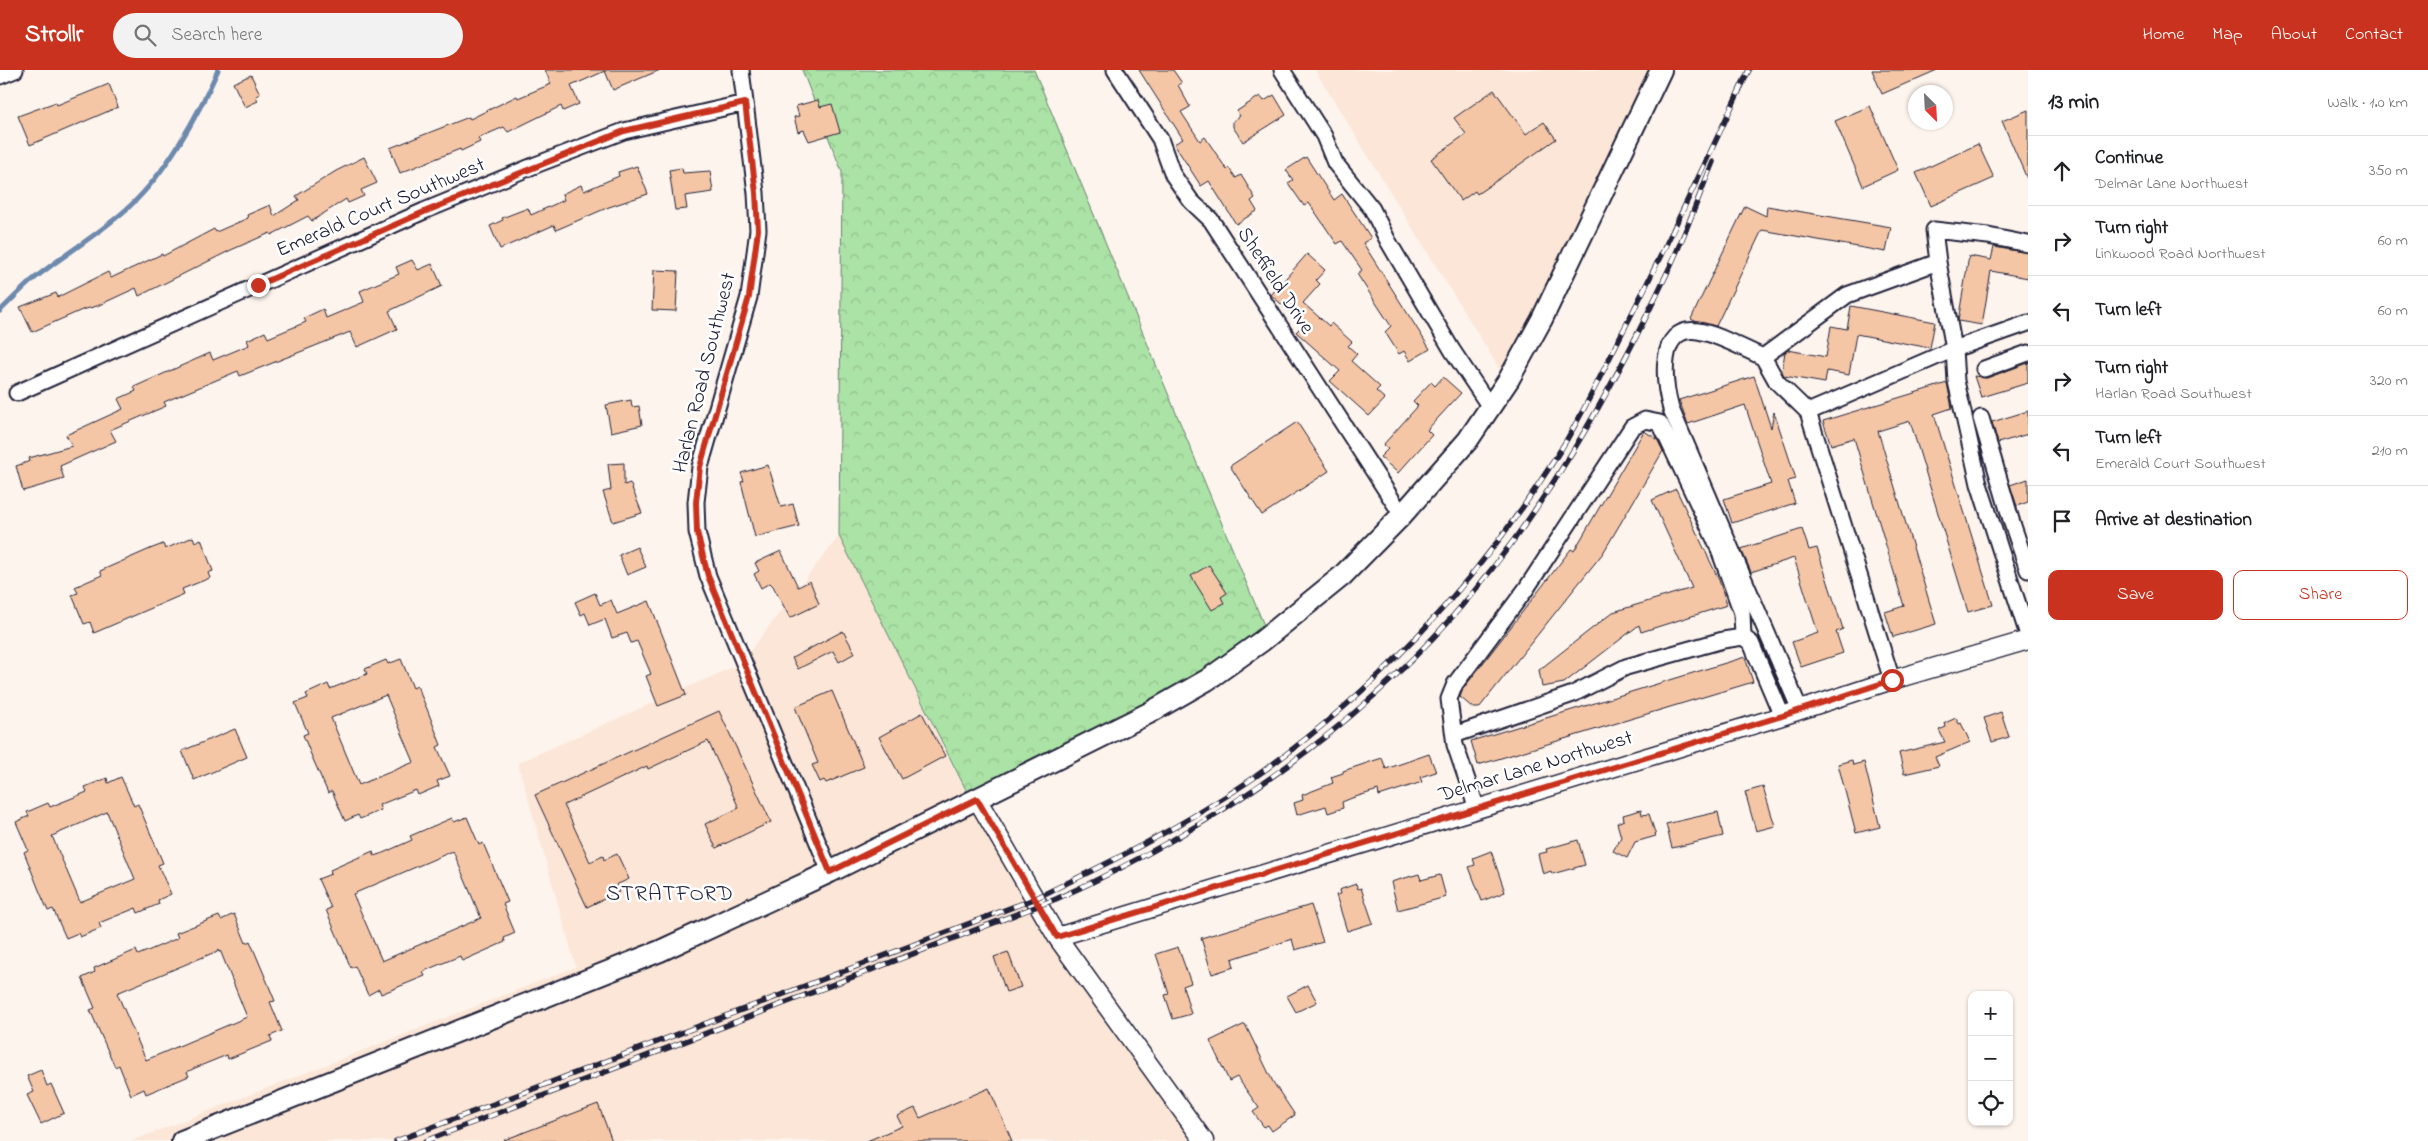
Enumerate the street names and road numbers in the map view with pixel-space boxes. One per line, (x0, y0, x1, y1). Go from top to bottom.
street label: Emerald Court Southwest (272, 150, 490, 266)
street label: Sheffield Drive (1229, 221, 1321, 341)
street label: Harlan Road Southwest (666, 270, 744, 476)
street label: Delmar Lane Northwest (1434, 723, 1637, 811)

